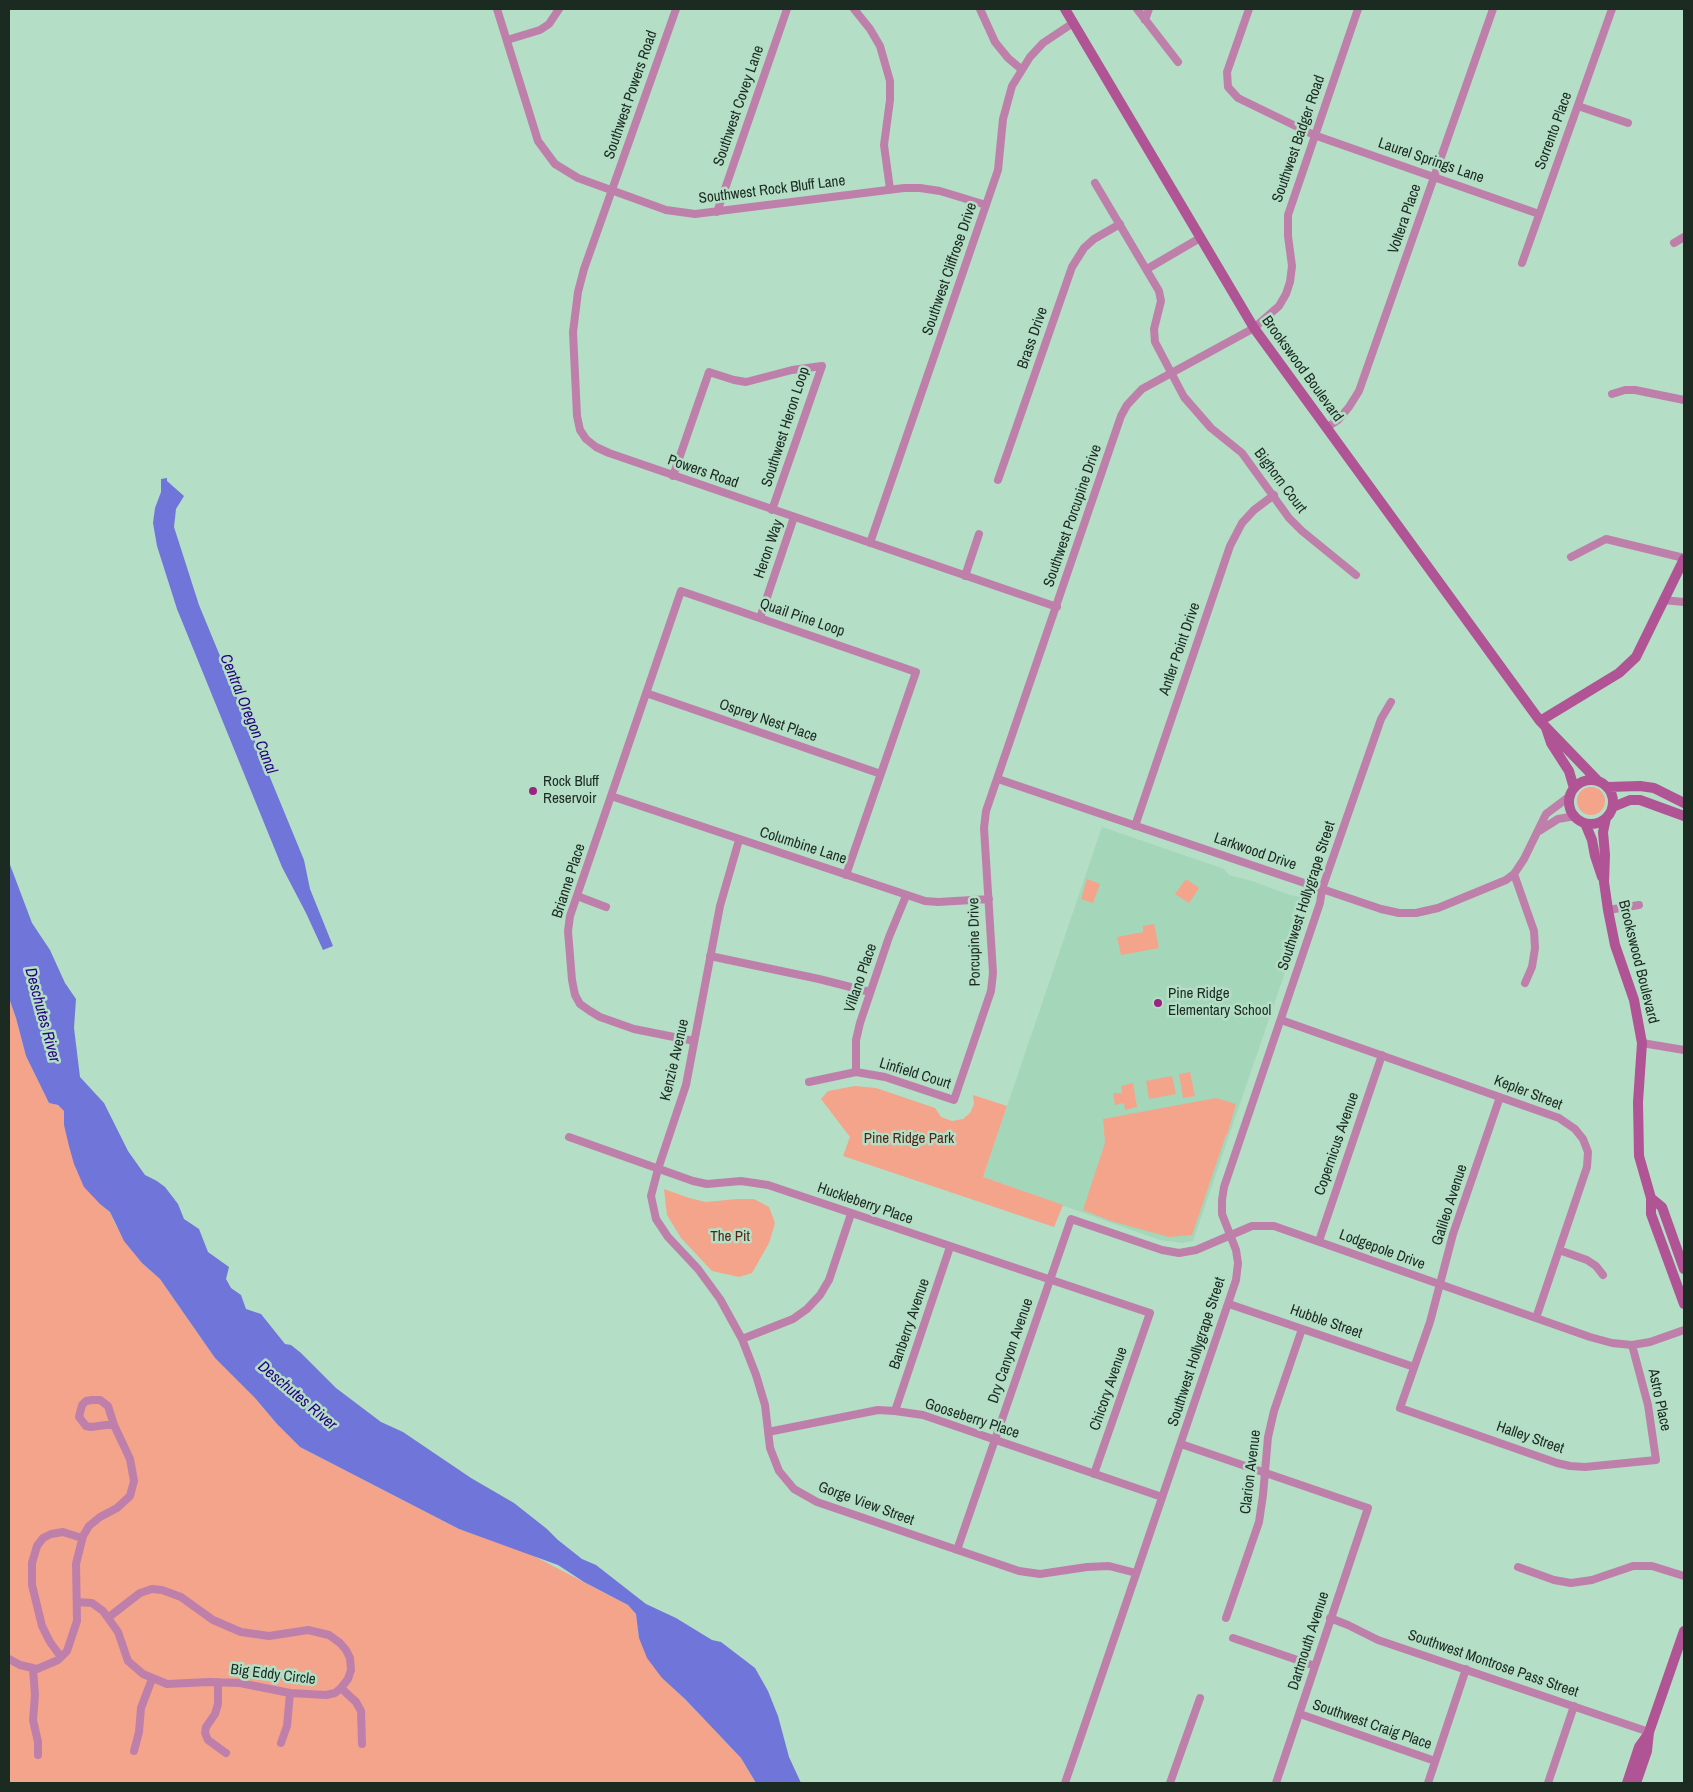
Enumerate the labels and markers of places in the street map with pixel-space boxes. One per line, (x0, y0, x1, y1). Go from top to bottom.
place label: Rock Bluff Reservoir (543, 773, 599, 808)
marker: Rock Bluff Reservoir (527, 785, 539, 797)
place label: Pine Ridge Elementary School (1168, 985, 1271, 1020)
marker: Pine Ridge Elementary School (1152, 997, 1164, 1009)

